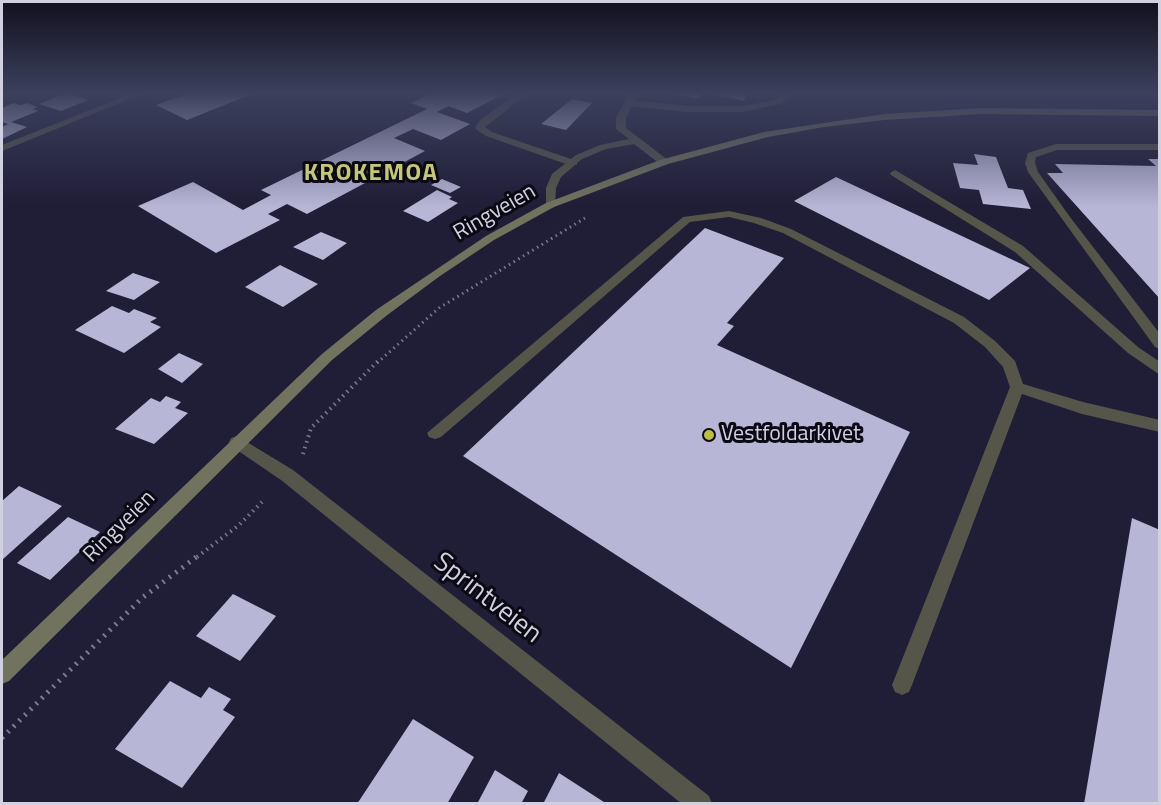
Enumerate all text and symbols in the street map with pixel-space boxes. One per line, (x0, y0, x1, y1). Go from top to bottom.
district label: KROKEMOA (304, 160, 438, 188)
street label: Ringveien (449, 179, 541, 247)
place label: Vestfoldarkivet (721, 422, 861, 448)
marker: Vestfoldarkivet (702, 428, 716, 442)
street label: Ringveien (79, 486, 161, 568)
street label: Sprintveien (426, 547, 548, 651)

